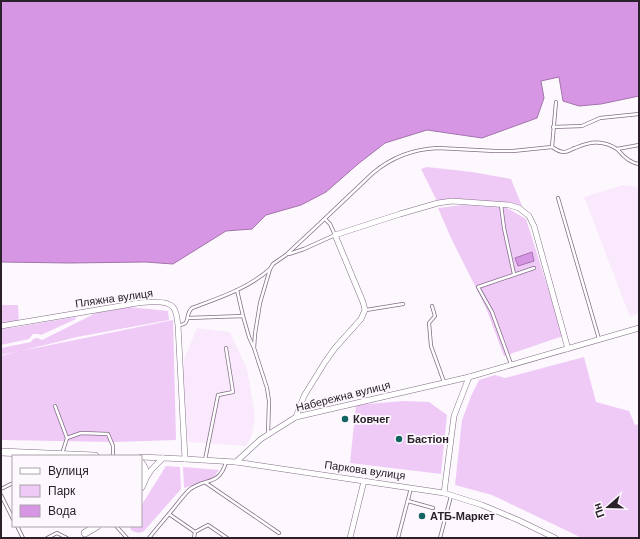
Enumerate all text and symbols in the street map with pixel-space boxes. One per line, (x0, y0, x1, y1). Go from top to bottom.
street label: Пляжна вулиця (74, 287, 154, 309)
street label: Набережна вулиця (295, 378, 391, 414)
place label: Ковчег (353, 413, 390, 425)
marker: Ковчег (340, 414, 350, 424)
place label: Бастіон (407, 433, 449, 445)
marker: Бастіон (394, 434, 404, 444)
legend (12, 455, 142, 527)
street label: Паркова вулиця (324, 458, 406, 482)
text: Вулиця (48, 464, 89, 478)
text: Парк (48, 484, 76, 498)
north arrow (588, 487, 628, 527)
text: Пн (590, 502, 607, 519)
text: Вода (48, 504, 76, 518)
place label: АТБ-Маркет (430, 510, 495, 522)
marker: АТБ-Маркет (417, 511, 427, 521)

